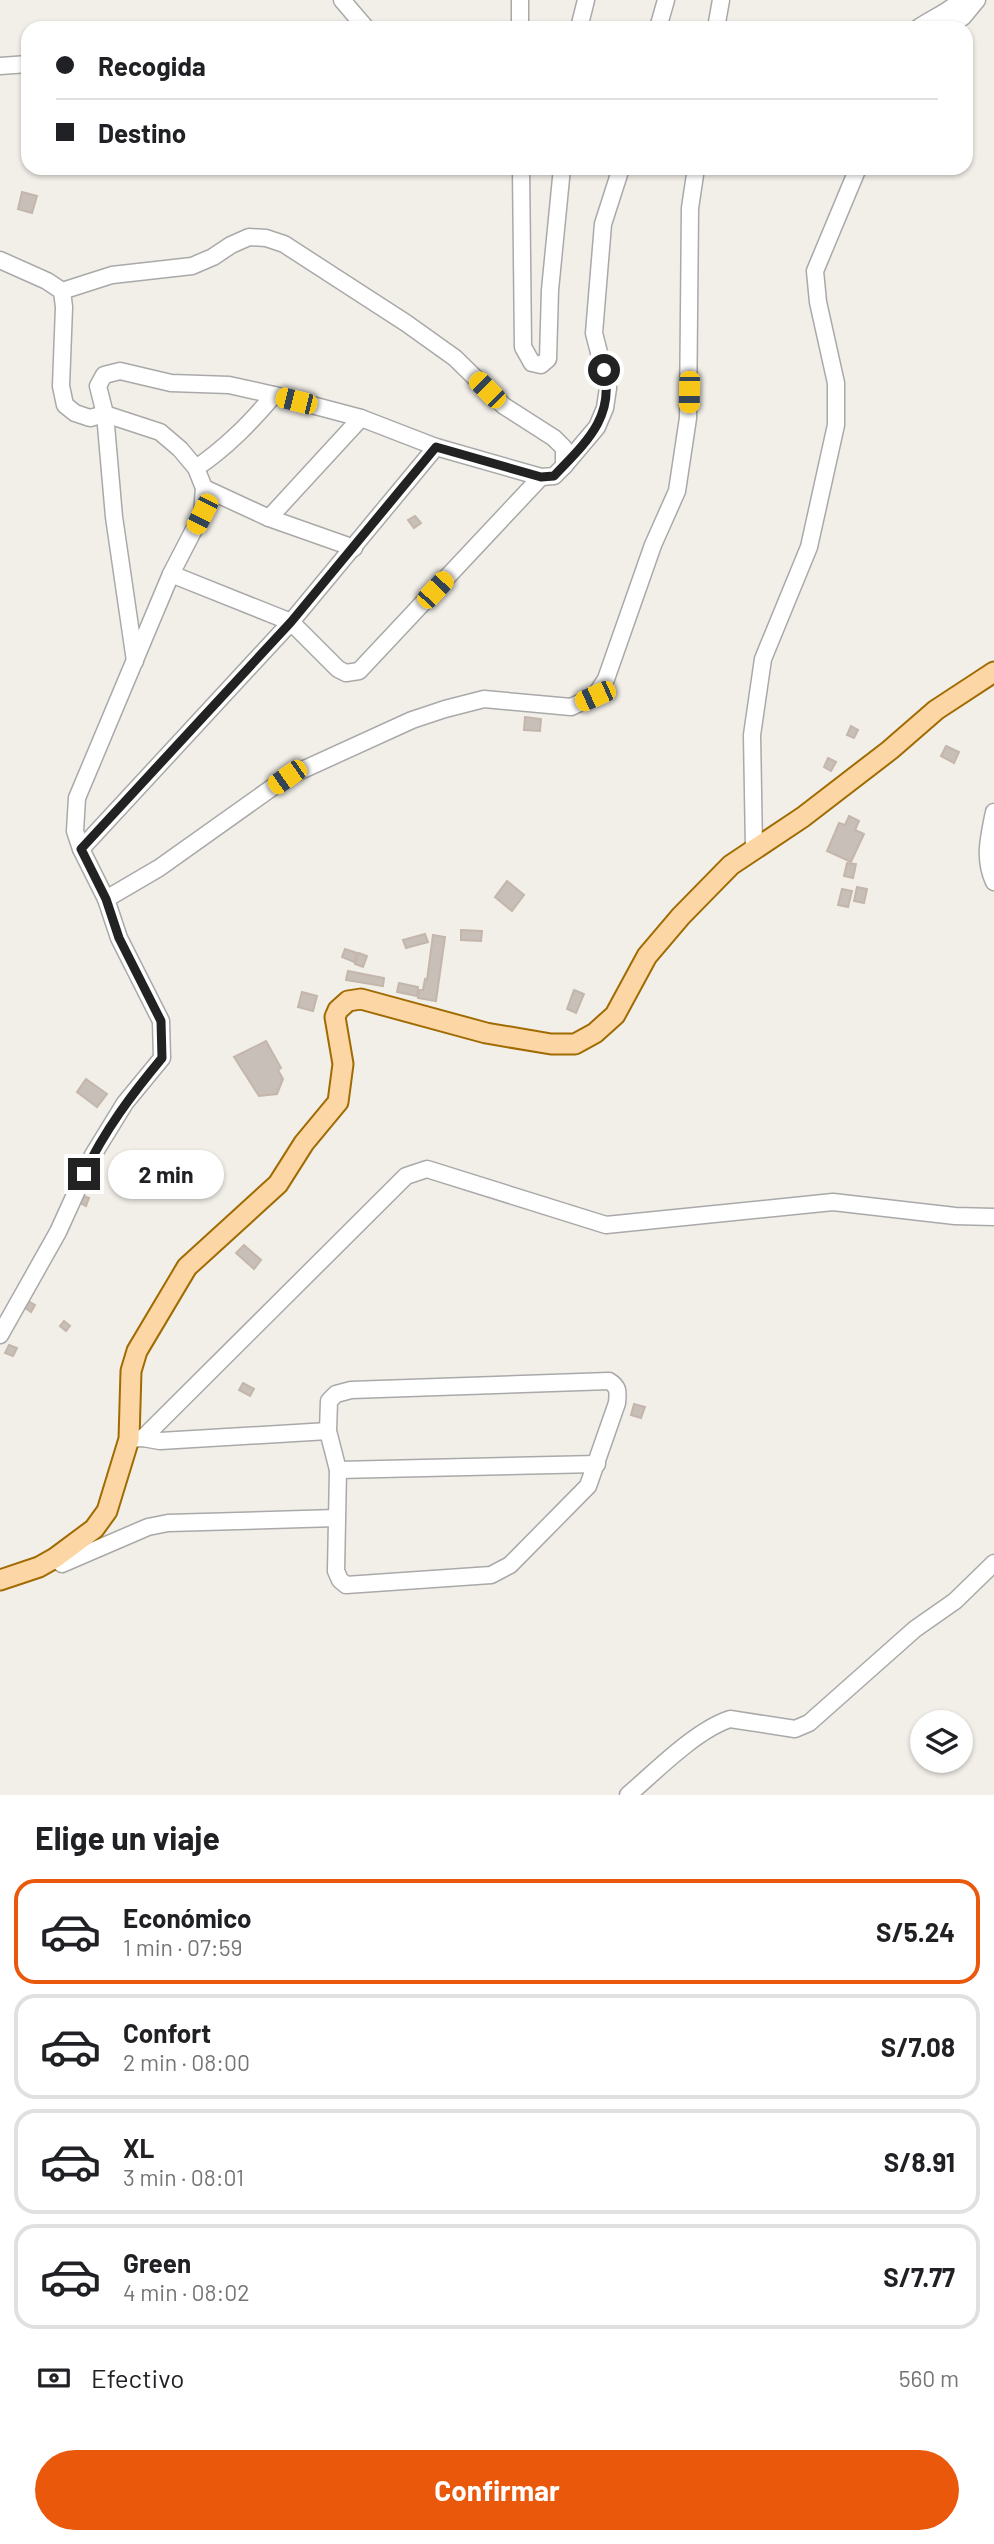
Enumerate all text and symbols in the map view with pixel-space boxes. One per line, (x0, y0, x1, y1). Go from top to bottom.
text: Recogida (98, 50, 206, 81)
text: Destino (98, 117, 186, 148)
route start (588, 354, 620, 386)
car (465, 368, 510, 412)
car (679, 371, 700, 413)
car (274, 386, 319, 416)
car (184, 491, 221, 537)
car (413, 567, 458, 613)
car (572, 678, 619, 714)
car (264, 756, 311, 798)
callout: 2 min (108, 1150, 224, 1198)
route end (68, 1158, 100, 1190)
text: 2 min (138, 1160, 194, 1188)
map controls (910, 1710, 973, 1773)
button: layers (910, 1710, 973, 1773)
text: Elige un viaje (35, 1818, 220, 1856)
icon: car (39, 1900, 102, 1963)
text: Económico (123, 1902, 252, 1933)
text: S/5.24 (876, 1916, 955, 1947)
text: 1 min · 07:59 (123, 1933, 242, 1961)
icon: car (39, 2015, 102, 2078)
text: Confort (123, 2017, 211, 2048)
text: S/7.08 (881, 2031, 955, 2062)
text: 2 min · 08:00 (123, 2048, 250, 2076)
icon: car (39, 2130, 102, 2193)
text: XL (123, 2132, 154, 2163)
text: S/8.91 (884, 2146, 955, 2177)
text: 3 min · 08:01 (123, 2163, 244, 2191)
icon: car (39, 2245, 102, 2308)
text: Green (123, 2247, 191, 2278)
text: S/7.77 (883, 2261, 955, 2292)
text: 4 min · 08:02 (123, 2278, 250, 2306)
icon: cash (35, 2359, 73, 2397)
text: Efectivo (91, 2362, 184, 2393)
text: 560 m (899, 2364, 959, 2392)
button: Confirmar (35, 2450, 959, 2530)

